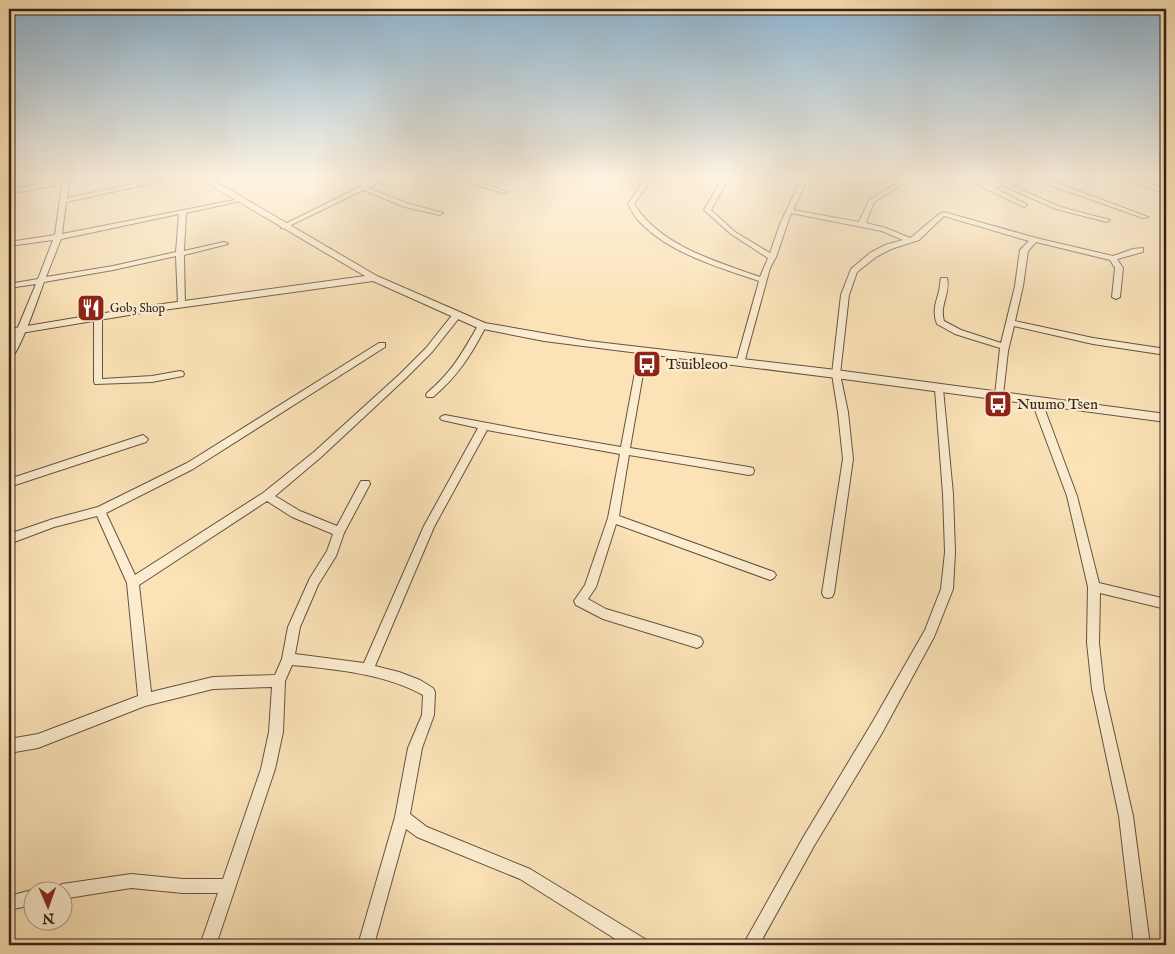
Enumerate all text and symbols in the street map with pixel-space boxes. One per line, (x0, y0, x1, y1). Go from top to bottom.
restaurant icon: Gob3 Shop (76, 293, 106, 323)
place label: Gob3 Shop (110, 301, 165, 317)
bus stop icon: Tsuibleoo (632, 349, 662, 379)
place label: Tsuibleoo (666, 355, 728, 374)
bus stop icon: Nuumo Tsen (983, 389, 1013, 419)
place label: Nuumo Tsen (1017, 395, 1098, 414)
north arrow (22, 882, 72, 932)
text: N (42, 909, 56, 927)

